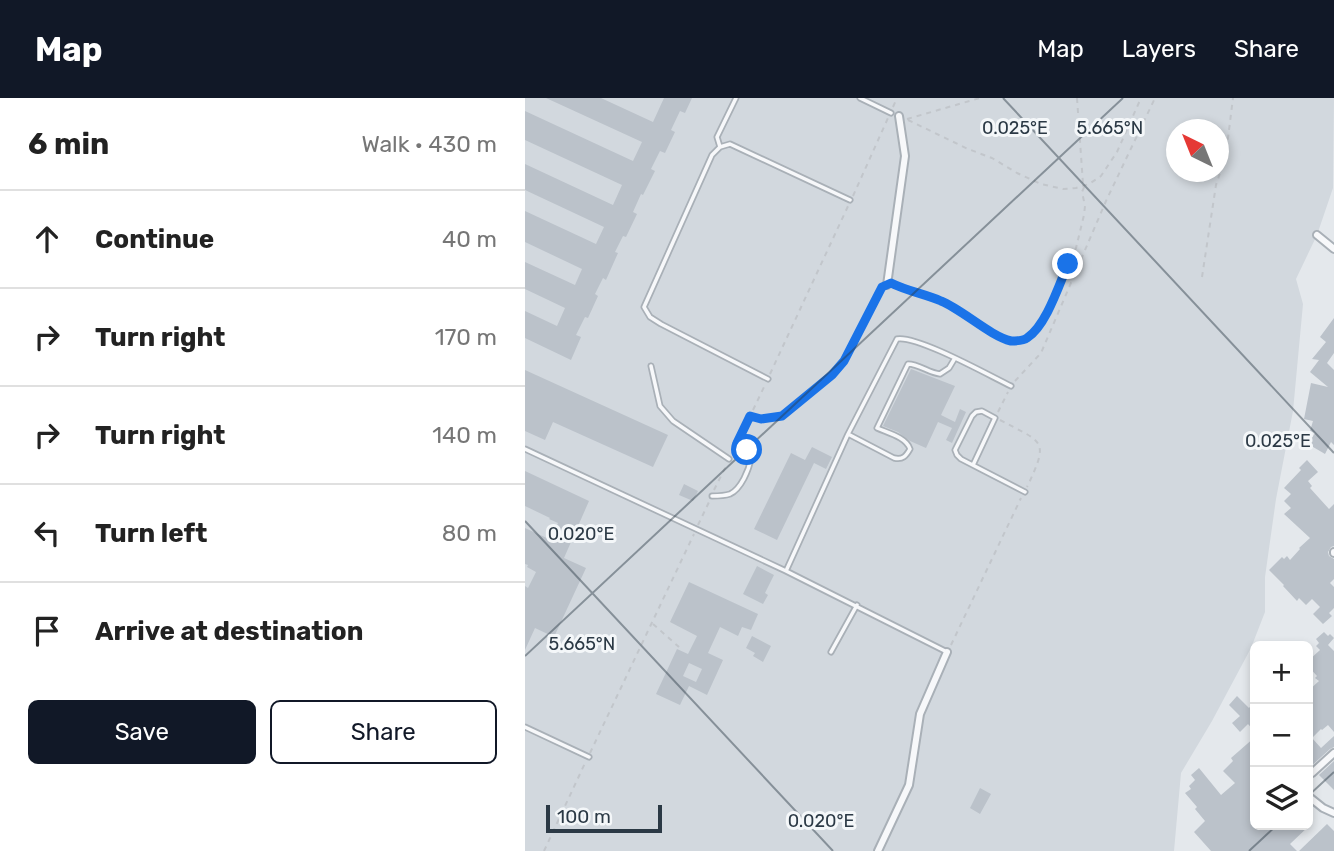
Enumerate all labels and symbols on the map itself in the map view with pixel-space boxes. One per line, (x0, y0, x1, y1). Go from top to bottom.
text: 0.025°E (982, 117, 1048, 139)
text: 5.665°N (1077, 117, 1143, 139)
north arrow (1166, 119, 1229, 182)
route end (1052, 248, 1083, 279)
text: 0.025°E (1245, 430, 1311, 452)
route start (731, 434, 762, 465)
text: 0.020°E (548, 523, 614, 545)
text: 5.665°N (549, 633, 615, 655)
scale bar (546, 802, 661, 834)
text: 0.020°E (788, 810, 854, 832)

